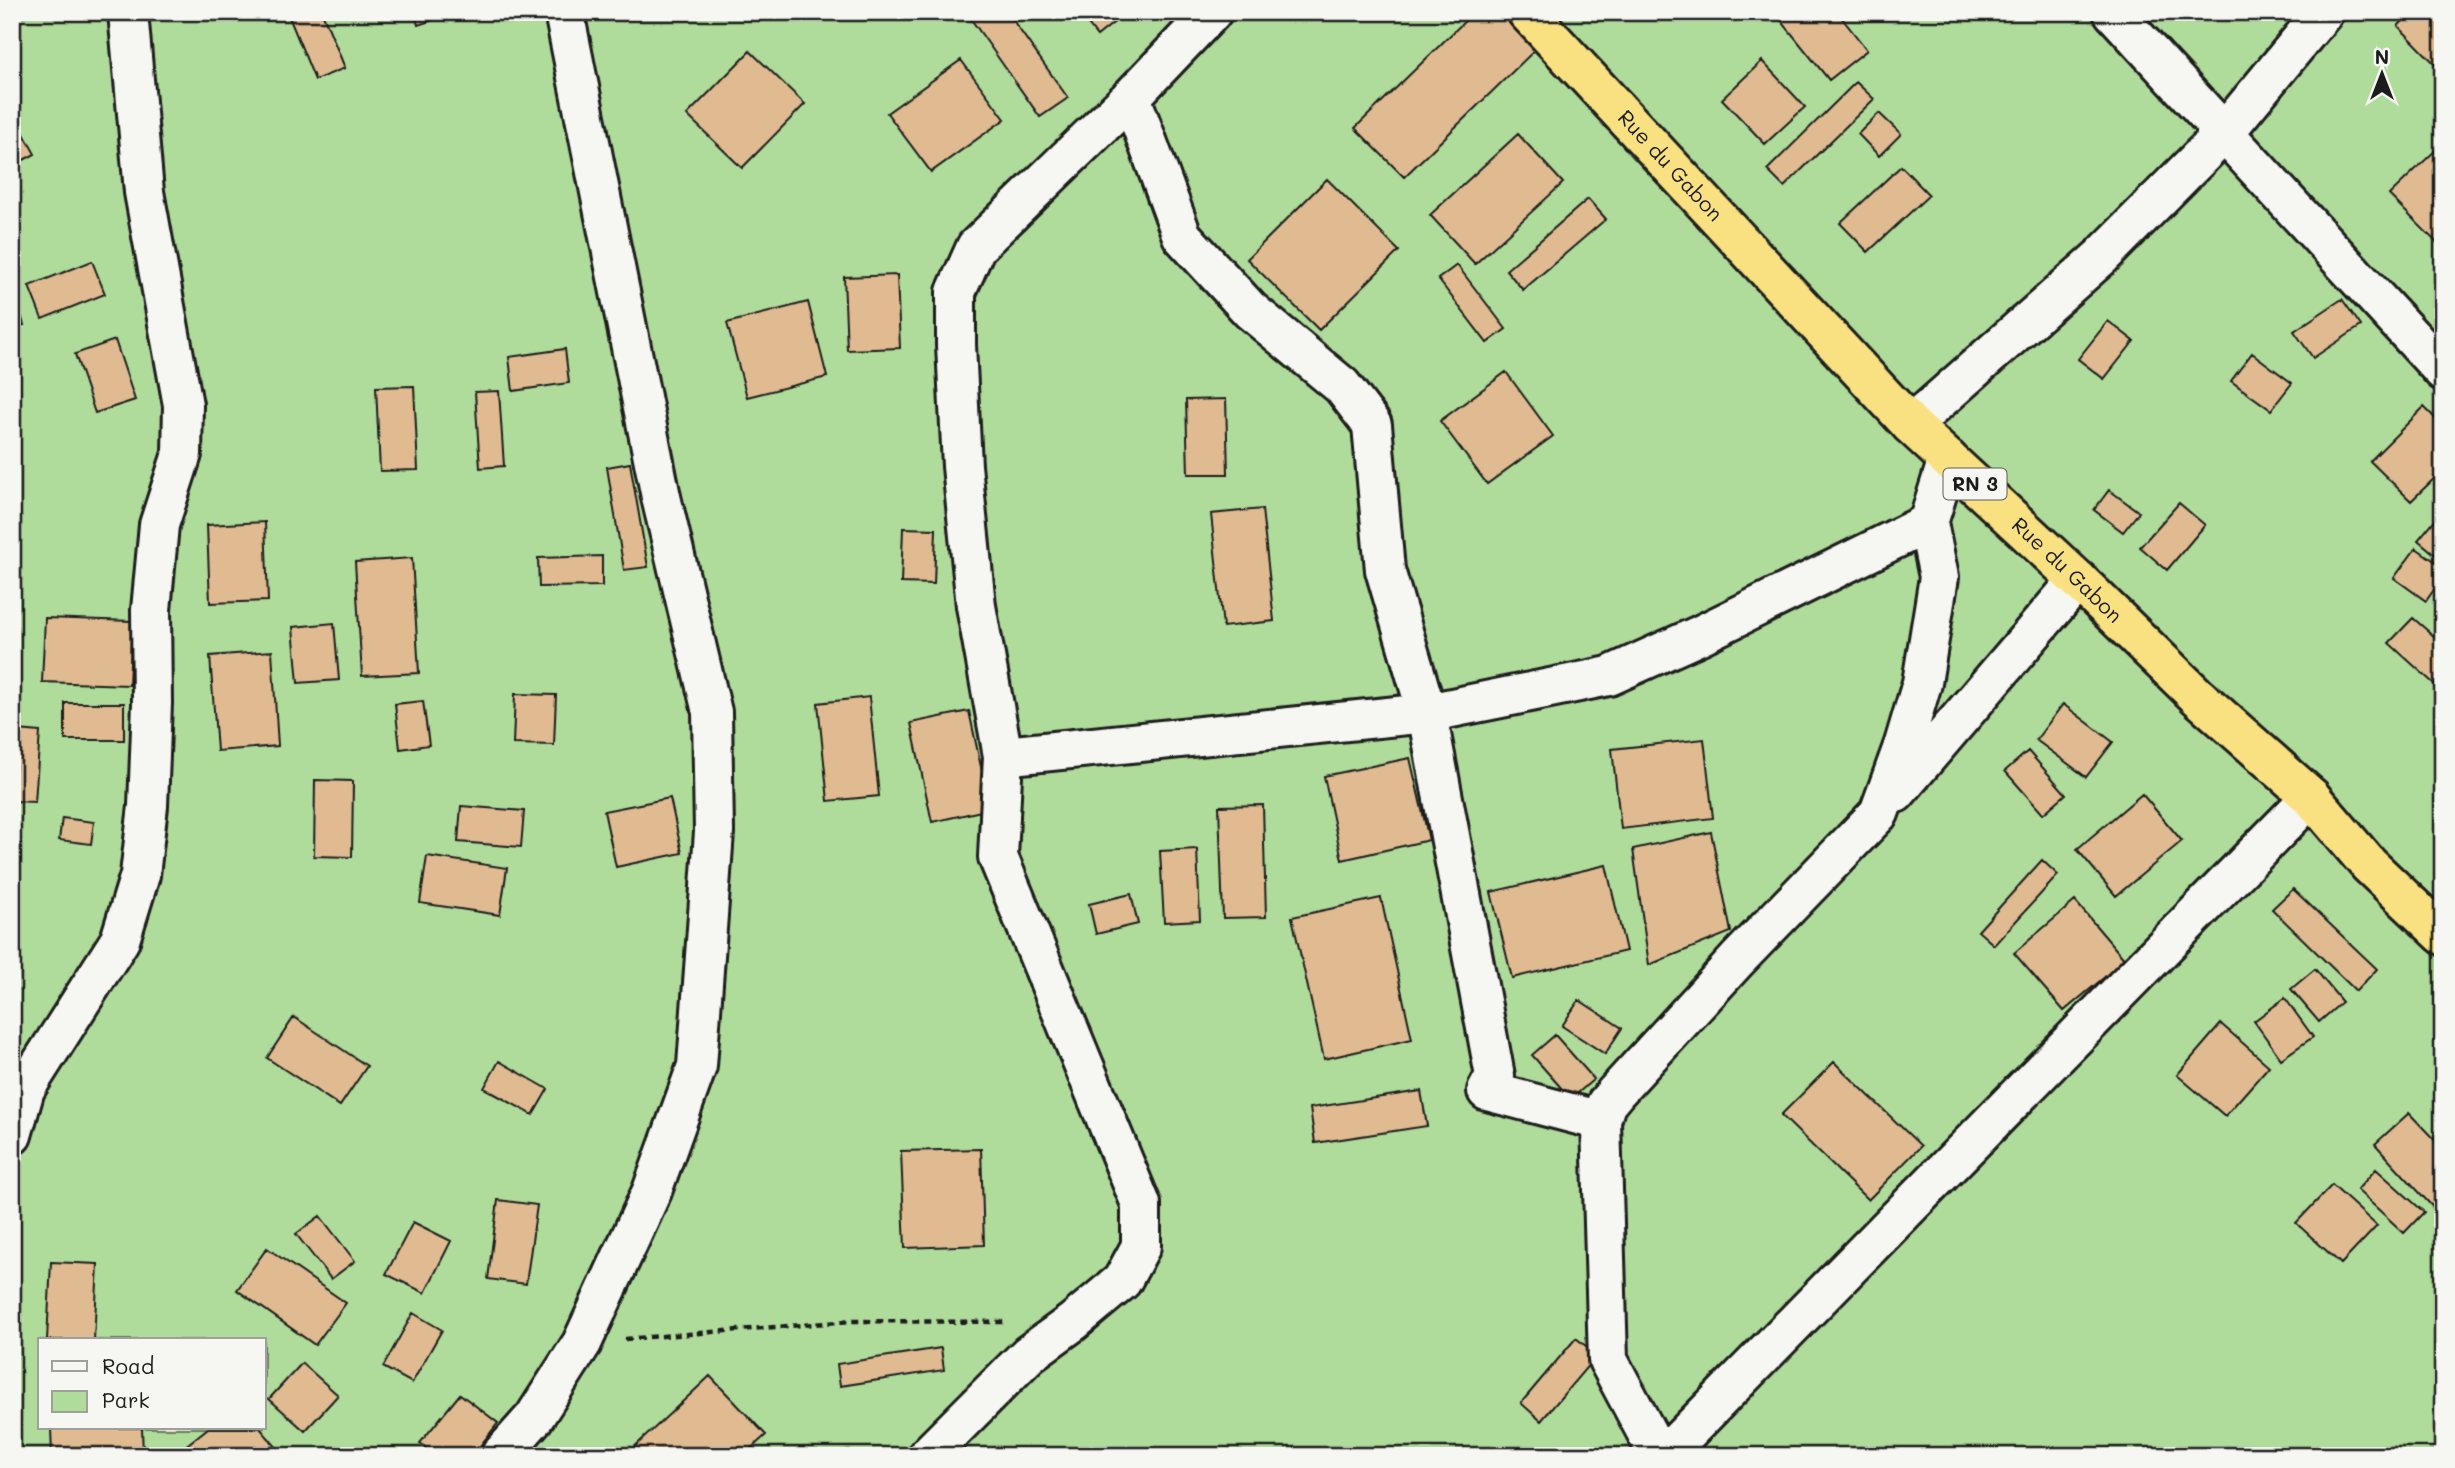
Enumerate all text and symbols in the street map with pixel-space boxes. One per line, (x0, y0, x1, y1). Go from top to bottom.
north arrow (2346, 38, 2416, 108)
text: N (2375, 44, 2389, 69)
street label: Rue du Gabon (1613, 103, 1729, 226)
road number: RN 3 (1944, 468, 2007, 499)
street label: Rue du Gabon (2007, 511, 2129, 628)
legend (38, 1338, 266, 1430)
text: Road (102, 1352, 154, 1379)
text: Park (102, 1386, 150, 1413)

